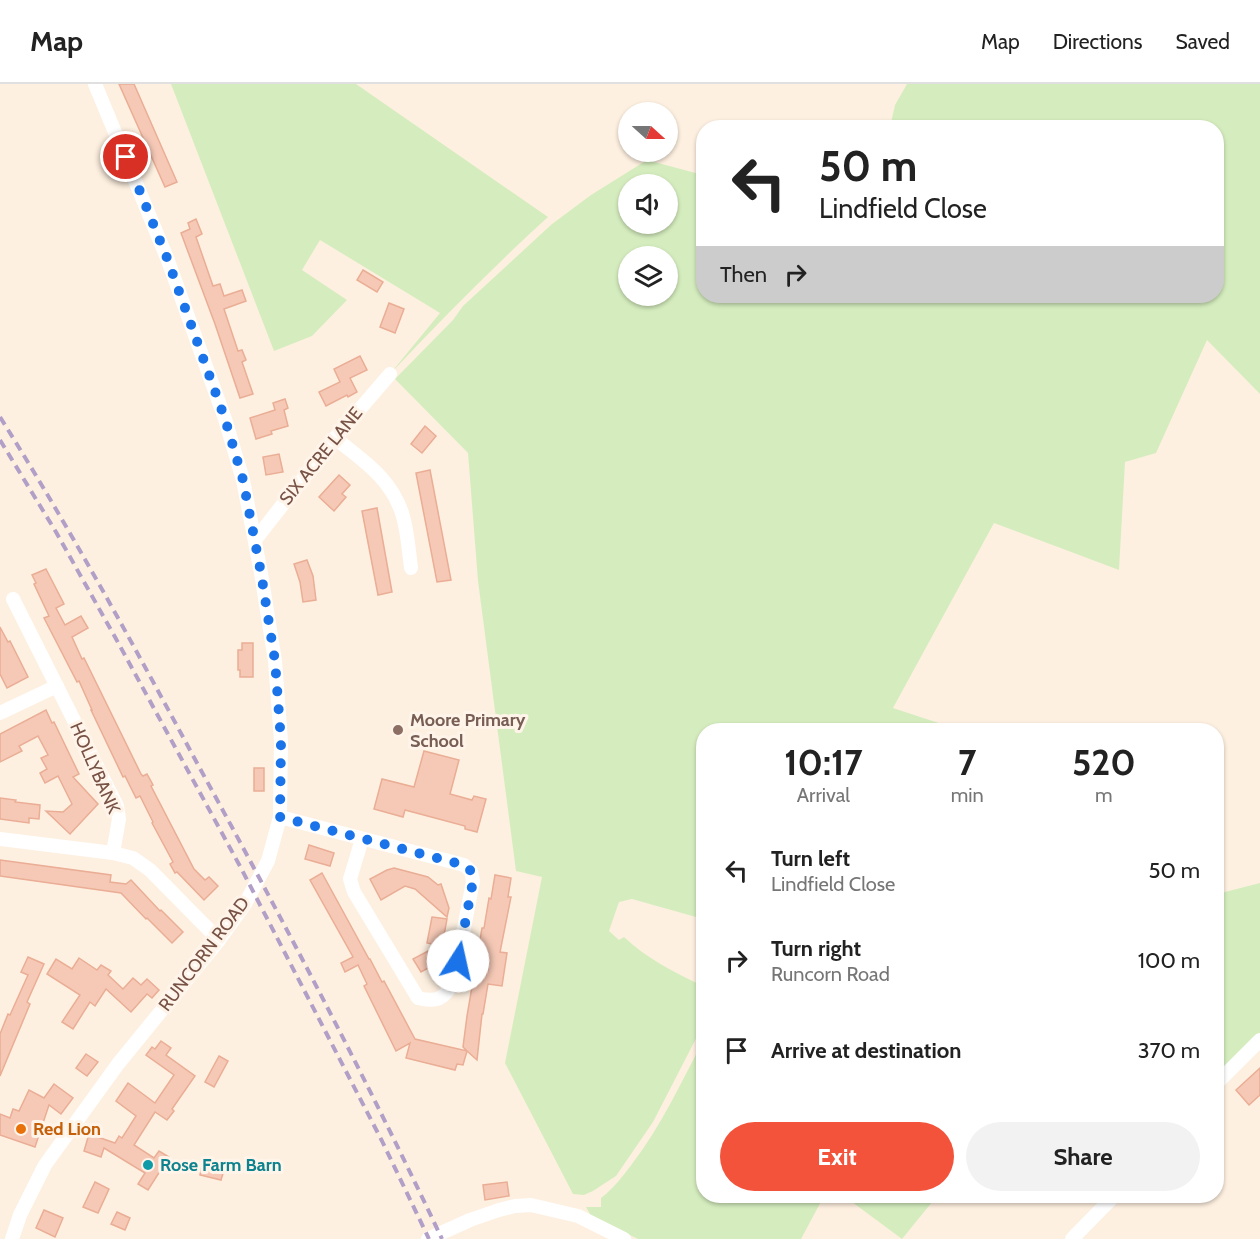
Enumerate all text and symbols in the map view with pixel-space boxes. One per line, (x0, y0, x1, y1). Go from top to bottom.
text: Map (30, 24, 83, 58)
text: Map (981, 29, 1020, 54)
text: Directions (1053, 29, 1142, 54)
text: Saved (1175, 29, 1230, 54)
north arrow (618, 102, 678, 162)
map controls (618, 102, 678, 306)
pin (100, 131, 151, 182)
icon: arrive (109, 140, 142, 173)
text: 50 m (819, 140, 917, 192)
icon: left (720, 144, 798, 222)
button: sound (618, 174, 678, 234)
text: Lindfield Close (819, 192, 987, 225)
button: layers (618, 246, 678, 306)
icon: right (779, 258, 812, 291)
text: Then (720, 261, 767, 288)
street label: SIX ACRE LANE (275, 403, 367, 509)
place label: Moore Primary School (410, 709, 526, 752)
street label: HOLLYBANK (65, 719, 125, 818)
marker: Moore Primary School (391, 723, 405, 737)
text: 10:17 (784, 740, 863, 784)
text: 7 (958, 740, 976, 784)
text: 520 (1072, 740, 1136, 784)
text: Arrival (797, 783, 850, 807)
text: min (951, 783, 984, 807)
text: m (1095, 783, 1113, 807)
text: Turn left (771, 845, 850, 872)
icon: left (720, 854, 753, 887)
text: 50 m (1148, 857, 1200, 884)
text: Lindfield Close (771, 872, 895, 896)
street label: RUNCORN ROAD (154, 892, 254, 1016)
position arrow (426, 929, 490, 993)
text: Turn right (771, 935, 861, 962)
icon: right (720, 944, 753, 977)
text: 100 m (1138, 947, 1200, 974)
text: Runcorn Road (771, 962, 890, 986)
icon: arrive (720, 1034, 753, 1067)
text: Arrive at destination (771, 1037, 961, 1064)
text: 370 m (1138, 1037, 1200, 1064)
place label: Red Lion (33, 1118, 101, 1140)
marker: Red Lion (14, 1122, 28, 1136)
button: Exit (720, 1122, 954, 1191)
button: Share (966, 1122, 1200, 1191)
place label: Rose Farm Barn (160, 1154, 282, 1176)
marker: Rose Farm Barn (141, 1158, 155, 1172)

